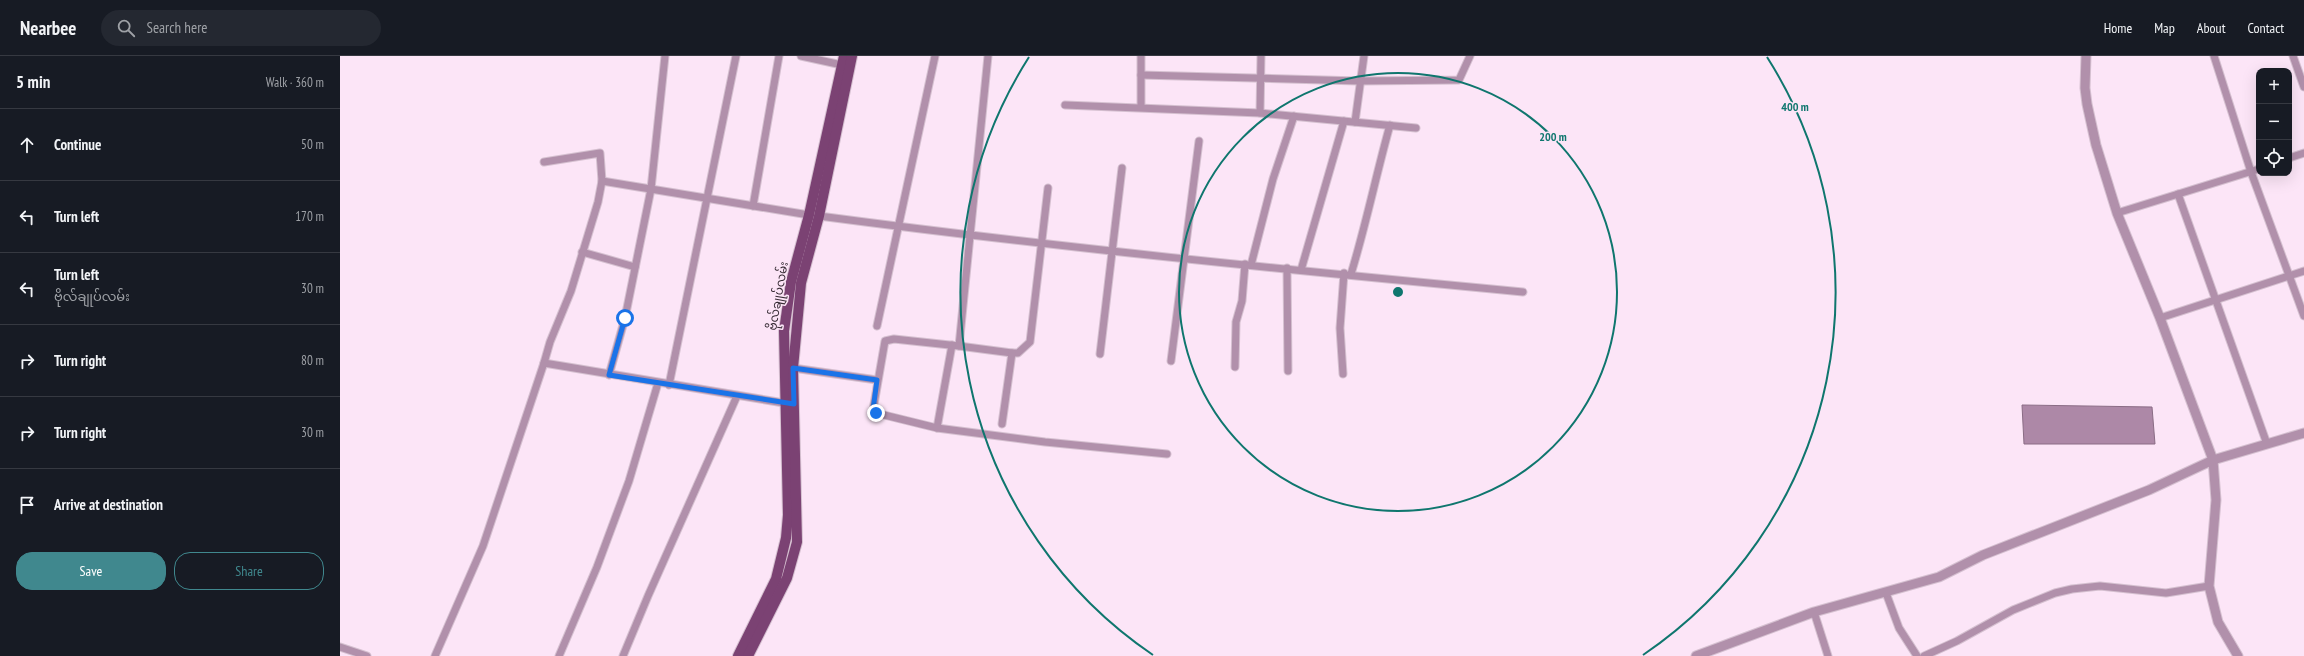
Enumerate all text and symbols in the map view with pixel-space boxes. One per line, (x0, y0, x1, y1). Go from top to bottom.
search box (101, 10, 381, 46)
text: Nearbee (20, 16, 77, 40)
icon: search (115, 17, 137, 39)
text: Search here (147, 18, 207, 37)
text: Home (2104, 19, 2132, 37)
text: Map (2154, 19, 2175, 37)
text: About (2197, 19, 2226, 37)
text: Contact (2248, 19, 2284, 37)
map controls (2256, 68, 2292, 176)
button: + (2256, 68, 2292, 104)
text: 5 min (16, 71, 50, 93)
text: Walk · 360 m (266, 74, 324, 91)
text: 400 m (1781, 99, 1809, 114)
button: − (2256, 104, 2292, 140)
text: 200 m (1539, 129, 1567, 144)
icon: ahead (16, 134, 38, 156)
text: Continue (54, 135, 101, 154)
text: 50 m (301, 136, 324, 153)
button: locate (2256, 140, 2292, 176)
icon: left (16, 206, 38, 228)
text: Turn left (54, 207, 99, 226)
text: 170 m (295, 208, 324, 225)
street label: ဗိုလ်ချုပ်လမ်း (763, 260, 794, 332)
text: Turn left (54, 265, 99, 284)
icon: left (16, 278, 38, 300)
text: 30 m (301, 280, 324, 297)
centre of rings (1391, 285, 1405, 299)
text: ဗိုလ်ချုပ်လမ်း (54, 288, 130, 305)
route start (616, 309, 634, 327)
icon: right (16, 350, 38, 372)
text: Turn right (54, 351, 106, 370)
text: 80 m (301, 352, 324, 369)
route end (867, 404, 885, 422)
icon: right (16, 422, 38, 444)
text: Turn right (54, 423, 106, 442)
text: 30 m (301, 424, 324, 441)
icon: arrive (16, 494, 38, 516)
text: Arrive at destination (54, 495, 163, 514)
button: Save (16, 552, 166, 590)
button: Share (174, 552, 324, 590)

